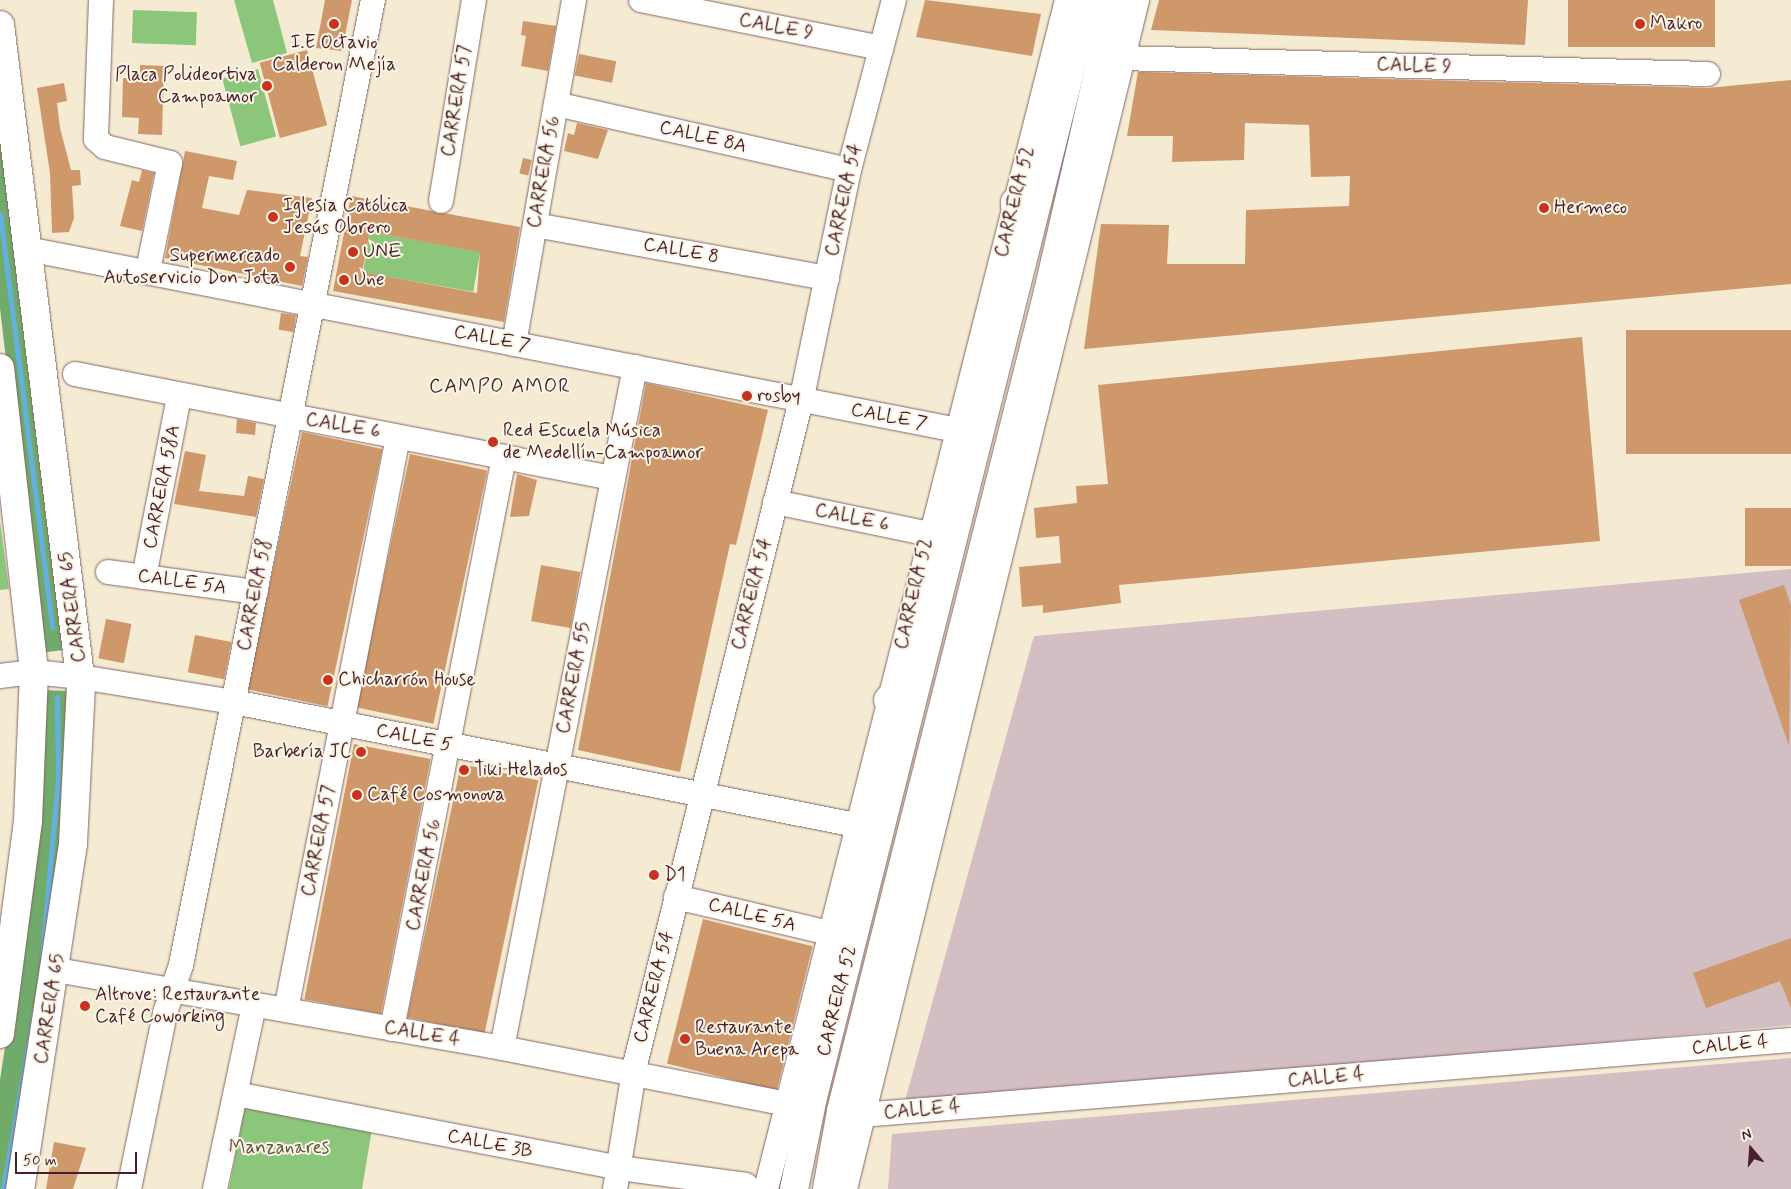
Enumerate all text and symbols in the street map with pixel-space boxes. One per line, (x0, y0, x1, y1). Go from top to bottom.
street label: CALLE 9 (737, 9, 815, 45)
place label: Makro (1650, 13, 1702, 35)
marker: I.E Octavio Calderon Mejía (328, 18, 340, 30)
marker: Makro (1634, 18, 1646, 30)
place label: I.E Octavio Calderon Mejía (272, 32, 396, 76)
street label: CARRERA 57 (437, 44, 477, 158)
street label: CALLE 9 (1376, 53, 1452, 79)
place label: Placa Polideortiva Campoamor (117, 64, 257, 108)
marker: Placa Polideortiva Campoamor (261, 80, 273, 92)
street label: CARRERA 56 (523, 114, 565, 230)
street label: CALLE 8A (657, 116, 749, 158)
street label: CARRERA 54 (821, 142, 867, 258)
street label: CARRERA 52 (990, 144, 1040, 260)
place label: Iglesia Católica Jesús Obrero (283, 195, 409, 239)
place label: Hermeco (1554, 197, 1627, 219)
marker: Hermeco (1538, 202, 1550, 214)
marker: Iglesia Católica Jesús Obrero (267, 211, 279, 223)
street label: CALLE 8 (641, 233, 721, 269)
place label: UNE (363, 241, 401, 263)
place label: Supermercado Autoservicio Don Jota (107, 245, 280, 289)
marker: UNE (347, 246, 359, 258)
marker: Supermercado Autoservicio Don Jota (284, 261, 296, 273)
place label: Une (354, 269, 384, 291)
marker: Une (338, 274, 350, 286)
street label: CALLE 7 (452, 320, 532, 358)
district label: CAMPO AMOR (428, 374, 572, 398)
place label: rosby (757, 385, 801, 407)
marker: rosby (741, 390, 753, 402)
street label: CALLE 7 (849, 398, 929, 436)
street label: CALLE 6 (304, 408, 382, 444)
place label: Red Escuela Música de Medellín-Campoamor (503, 420, 701, 464)
street label: CARRERA 58A (139, 423, 185, 551)
marker: Red Escuela Música de Medellín-Campoamor (487, 436, 499, 448)
street label: CALLE 6 (813, 499, 891, 537)
street label: CARRERA 54 (727, 536, 777, 652)
street label: CARRERA 52 (890, 536, 938, 652)
street label: CARRERA 58 (233, 537, 277, 653)
street label: CARRERA 65 (55, 550, 91, 664)
street label: CALLE 5A (136, 564, 228, 600)
street label: CARRERA 55 (552, 620, 596, 736)
place label: Chicharrón House (338, 669, 478, 691)
marker: Chicharrón House (322, 674, 334, 686)
street label: CALLE 5 (374, 719, 454, 757)
place label: Barbería JC (253, 741, 351, 763)
marker: Barbería JC (355, 746, 367, 758)
place label: Tiki Helados (474, 759, 568, 781)
marker: Tiki Helados (458, 764, 470, 776)
street label: CARRERA 57 (297, 784, 341, 898)
place label: Café Cosmonova (367, 784, 505, 806)
marker: Café Cosmonova (351, 789, 363, 801)
street label: CARRERA 56 (402, 817, 446, 933)
place label: D1 (664, 864, 686, 886)
marker: D1 (648, 869, 660, 881)
street label: CALLE 5A (706, 893, 798, 937)
street label: CARRERA 54 (629, 929, 679, 1045)
street label: CARRERA 52 (812, 943, 862, 1059)
street label: CARRERA 65 (30, 952, 70, 1066)
place label: Altrove: Restaurante Café Coworking (95, 984, 260, 1028)
marker: Altrove: Restaurante Café Coworking (79, 1000, 91, 1012)
street label: CALLE 4 (382, 1016, 462, 1052)
place label: Restaurante Buena Arepa (695, 1017, 799, 1061)
street label: CALLE 4 (1691, 1030, 1769, 1060)
marker: Restaurante Buena Arepa (679, 1033, 691, 1045)
street label: CALLE 4 (1287, 1063, 1365, 1093)
street label: CALLE 4 (883, 1095, 961, 1125)
north arrow (1726, 1124, 1776, 1174)
street label: CALLE 3B (445, 1125, 535, 1163)
text: N (1739, 1125, 1754, 1145)
park label: Manzanares (229, 1137, 329, 1159)
scale bar (18, 1142, 140, 1174)
text: 50 m (23, 1151, 57, 1171)

